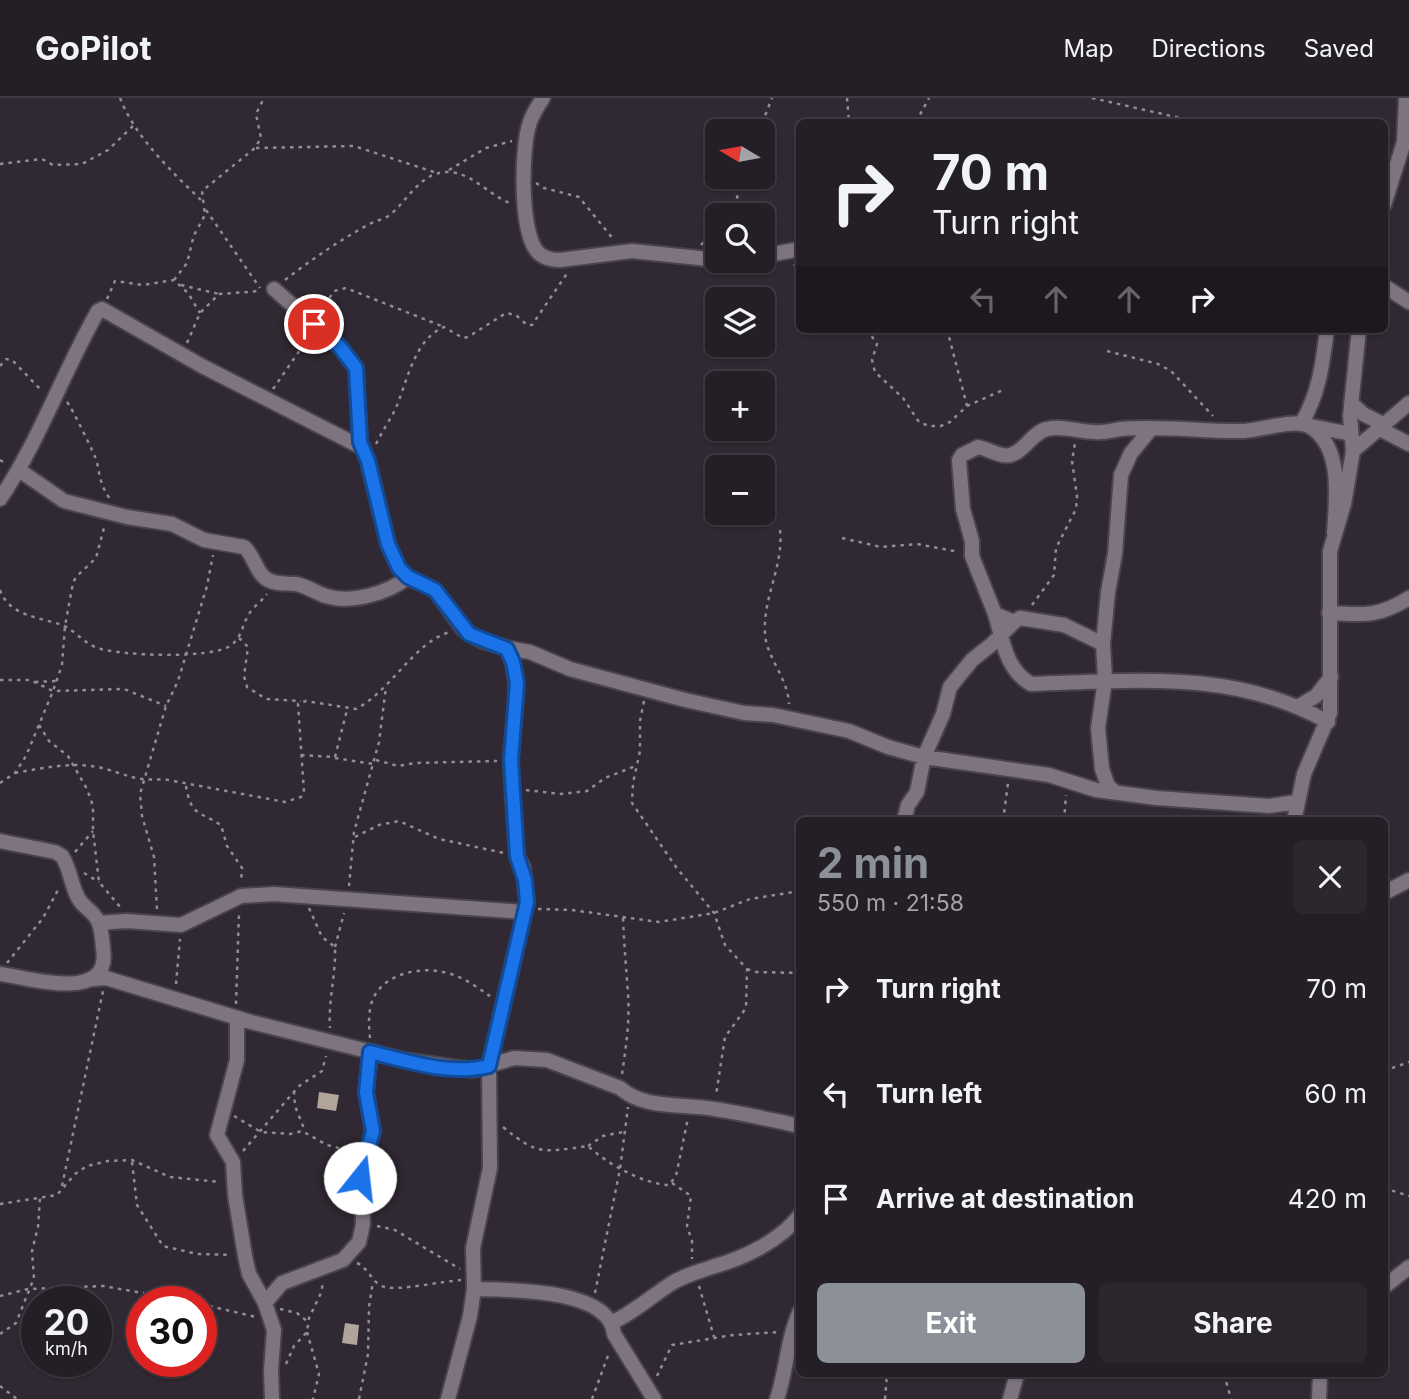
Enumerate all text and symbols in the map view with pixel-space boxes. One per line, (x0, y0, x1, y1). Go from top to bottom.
text: GoPilot (35, 28, 152, 68)
text: Map (1064, 34, 1113, 63)
text: Directions (1151, 34, 1266, 63)
text: Saved (1304, 34, 1374, 63)
north arrow (705, 119, 775, 189)
map controls (705, 119, 775, 525)
text: 70 m (932, 143, 1049, 202)
icon: right (817, 147, 908, 238)
button: search (705, 203, 775, 273)
text: Turn right (932, 203, 1079, 242)
icon: left (964, 280, 1002, 318)
icon: ahead (1037, 280, 1075, 318)
icon: ahead (1110, 280, 1148, 318)
icon: right (1183, 280, 1221, 318)
button: layers (705, 287, 775, 357)
pin (284, 294, 344, 354)
icon: arrive (295, 305, 333, 343)
button: + (705, 371, 775, 441)
button: − (705, 455, 775, 525)
text: 2 min (817, 837, 929, 888)
button: close (1293, 840, 1367, 914)
text: 550 m · 21:58 (817, 889, 964, 917)
icon: right (817, 970, 855, 1008)
text: Turn right (876, 973, 1001, 1004)
text: 70 m (1306, 973, 1367, 1004)
icon: left (817, 1075, 855, 1113)
text: Turn left (876, 1078, 982, 1109)
text: 60 m (1304, 1078, 1367, 1109)
position arrow (323, 1141, 397, 1215)
icon: arrive (817, 1180, 855, 1218)
text: Arrive at destination (876, 1183, 1135, 1214)
text: 420 m (1288, 1183, 1367, 1214)
button: Exit (817, 1283, 1085, 1363)
button: Share (1099, 1283, 1367, 1363)
speed limit sign: 30 (126, 1286, 217, 1377)
text: 20 (44, 1301, 89, 1343)
text: km/h (45, 1338, 88, 1359)

